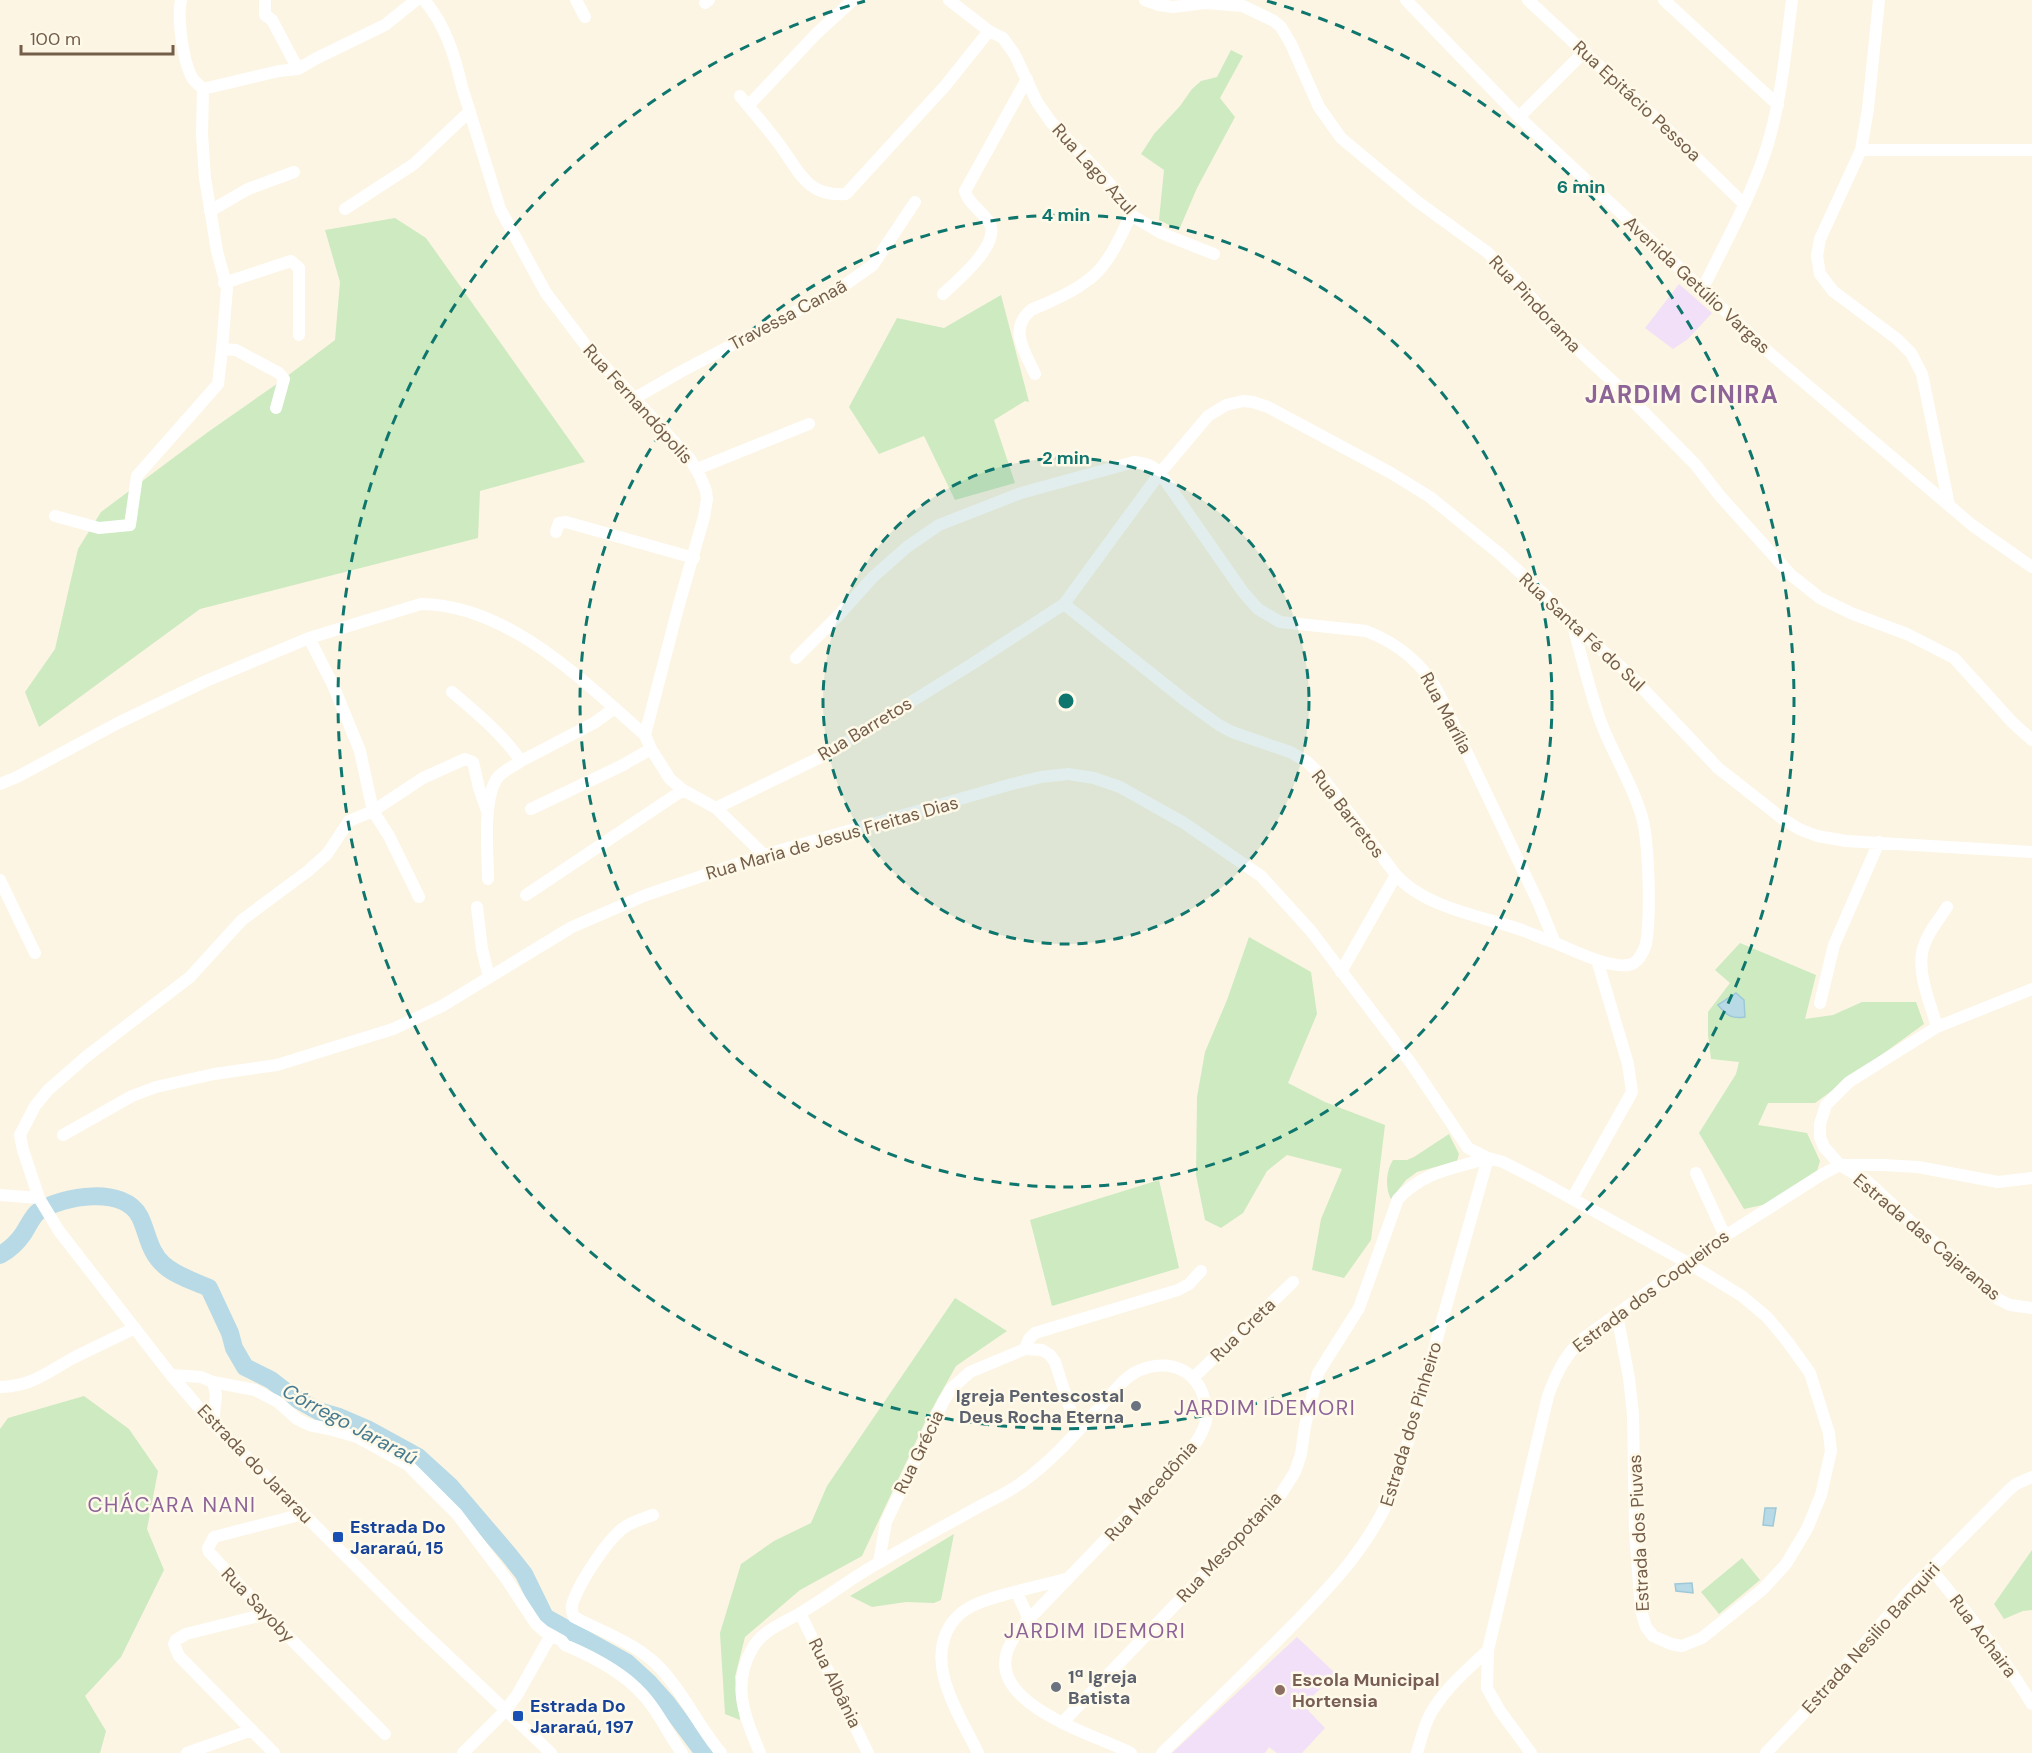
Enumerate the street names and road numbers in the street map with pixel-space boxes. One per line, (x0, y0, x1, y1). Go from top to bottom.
street label: Rua Epitácio Pessoa (1568, 35, 1706, 167)
street label: Rua Lago Azul (1047, 118, 1141, 220)
street label: Avenida Getúlio Vargas (1619, 211, 1775, 359)
street label: Rua Pindorama (1484, 250, 1586, 358)
street label: Travessa Canaã (725, 274, 851, 356)
street label: Rua Fernandópolis (578, 339, 698, 469)
street label: Rua Santa Fé do Sul (1514, 567, 1650, 697)
street label: Rua Marília (1414, 668, 1478, 758)
street label: Rua Barretos (814, 692, 916, 766)
street label: Rua Barretos (1306, 765, 1390, 863)
street label: Rua Maria de Jesus Freitas Dias (703, 790, 961, 886)
street label: Estrada das Cajaranas (1848, 1168, 2006, 1306)
street label: Estrada dos Coqueiros (1568, 1224, 1734, 1358)
street label: Rua Creta (1205, 1293, 1281, 1367)
street label: Estrada dos Pinheiro (1375, 1339, 1447, 1509)
street label: Estrada do Jararau (192, 1399, 318, 1529)
street label: Rua Grécia (888, 1406, 950, 1498)
street label: Rua Macedônia (1099, 1436, 1203, 1546)
street label: Estrada dos Piuvas (1623, 1454, 1655, 1612)
street label: Rua Mesopotania (1171, 1486, 1287, 1608)
street label: Estrada Nesilio Banquiri (1797, 1557, 1945, 1719)
street label: Rua Sayoby (216, 1562, 300, 1648)
street label: Rua Achaira (1944, 1590, 2022, 1682)
street label: Rua Albânia (803, 1634, 867, 1732)

